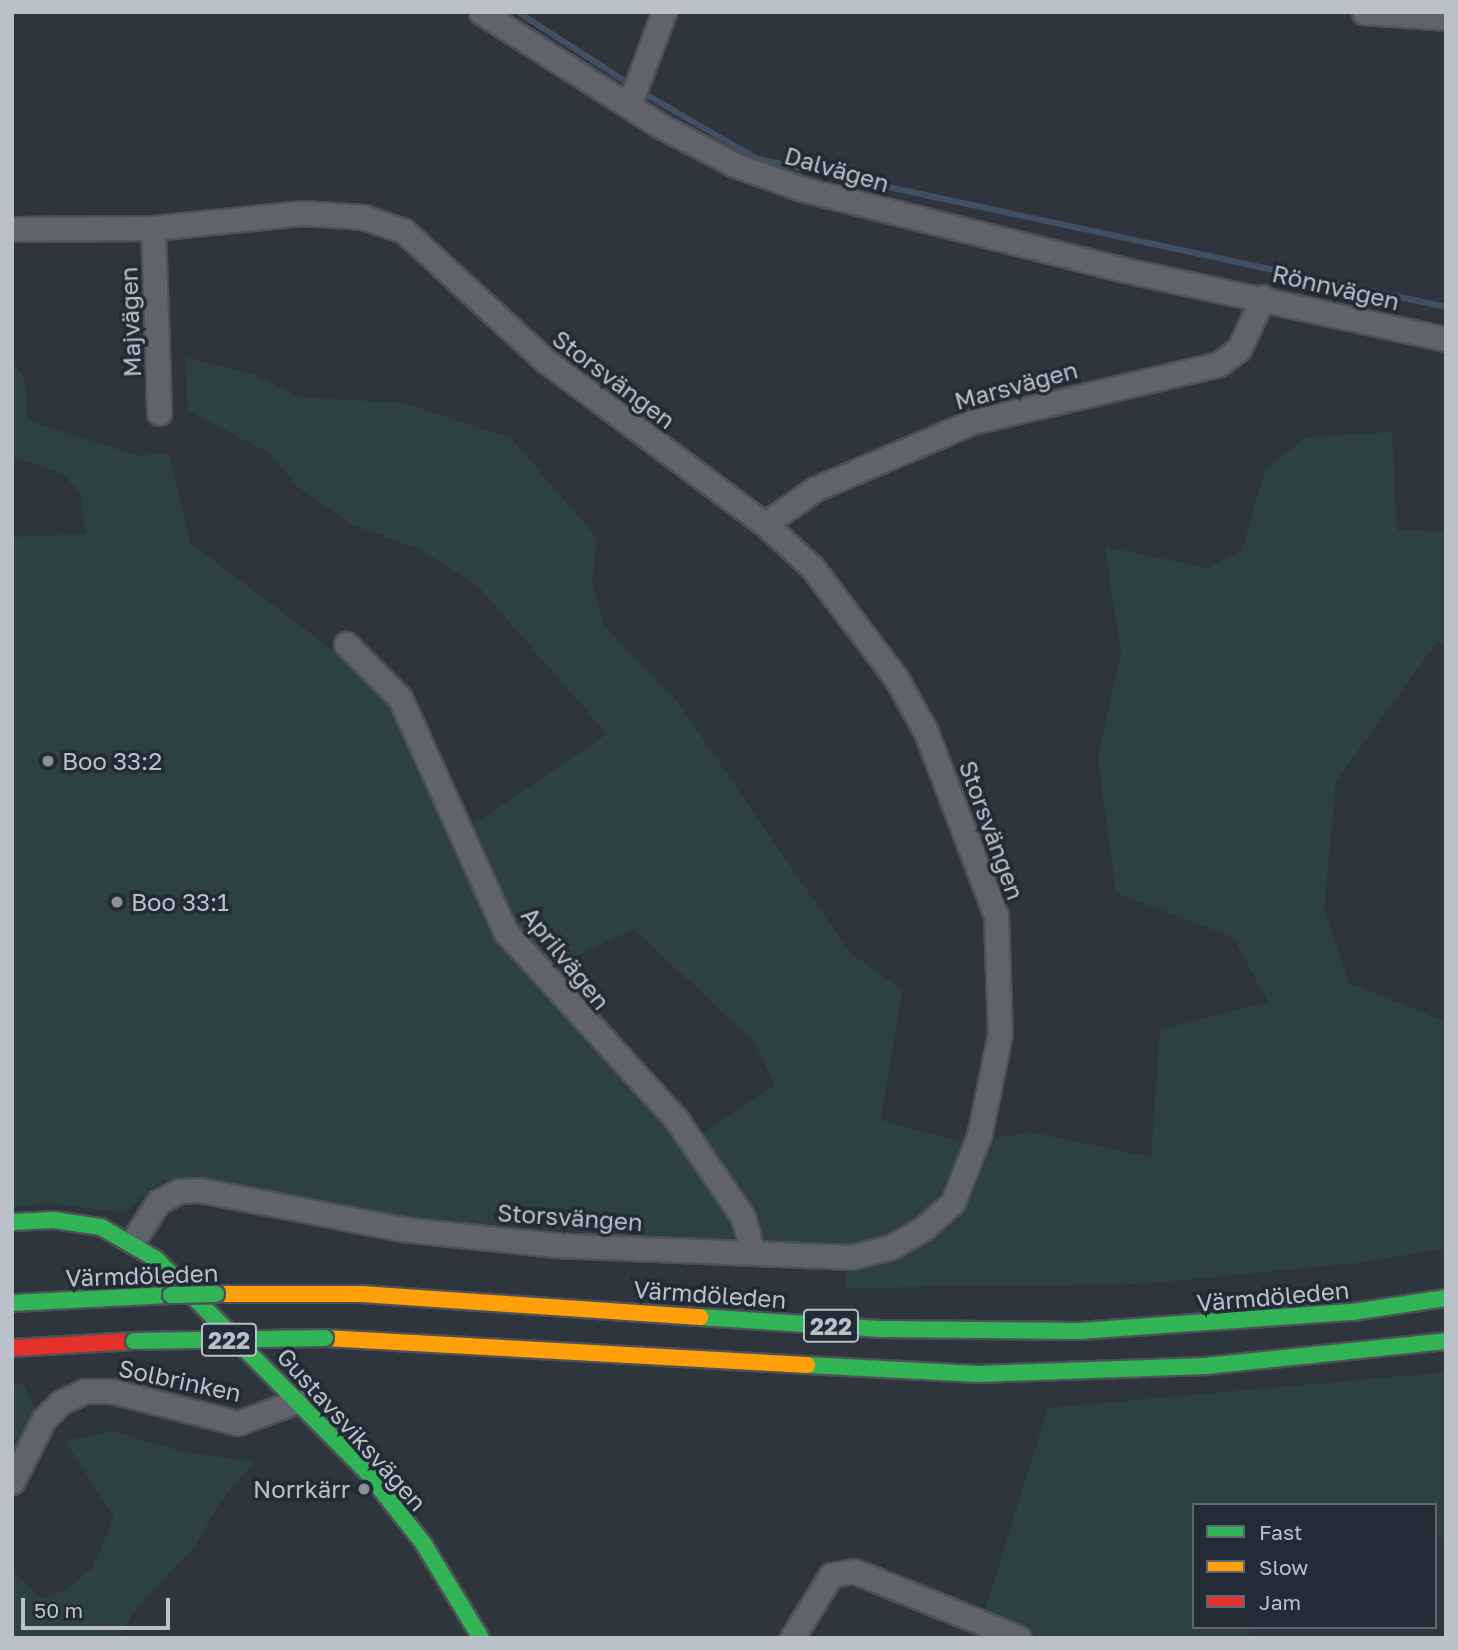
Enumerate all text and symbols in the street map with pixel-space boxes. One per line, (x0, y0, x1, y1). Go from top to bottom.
street label: Dalvägen (781, 140, 893, 198)
street label: Rönnvägen (1270, 258, 1402, 316)
street label: Majvägen (114, 266, 146, 378)
street label: Storsvängen (547, 324, 681, 434)
street label: Marsvägen (951, 355, 1081, 415)
place label: Boo 33:2 (62, 747, 162, 775)
marker: Boo 33:2 (40, 753, 56, 769)
street label: Storsvängen (954, 757, 1030, 903)
place label: Boo 33:1 (131, 888, 229, 916)
marker: Boo 33:1 (109, 894, 125, 910)
street label: Aprilvägen (516, 901, 616, 1015)
street label: Storsvängen (496, 1198, 644, 1236)
street label: Värmdöleden (65, 1258, 219, 1292)
street label: Värmdöleden (633, 1274, 787, 1314)
street label: Värmdöleden (1196, 1275, 1350, 1317)
road number: 222 (801, 1306, 861, 1345)
road number: 222 (199, 1320, 259, 1359)
street label: Gustavsviksvägen (271, 1342, 433, 1516)
street label: Solbrinken (116, 1353, 244, 1407)
place label: Norrkärr (253, 1475, 350, 1503)
marker: Norrkärr (356, 1481, 372, 1497)
legend (1192, 1503, 1437, 1629)
text: Fast (1259, 1519, 1302, 1545)
text: Slow (1259, 1554, 1308, 1580)
scale bar (24, 1584, 173, 1628)
text: Jam (1259, 1589, 1301, 1615)
text: 50 m (34, 1597, 83, 1623)

